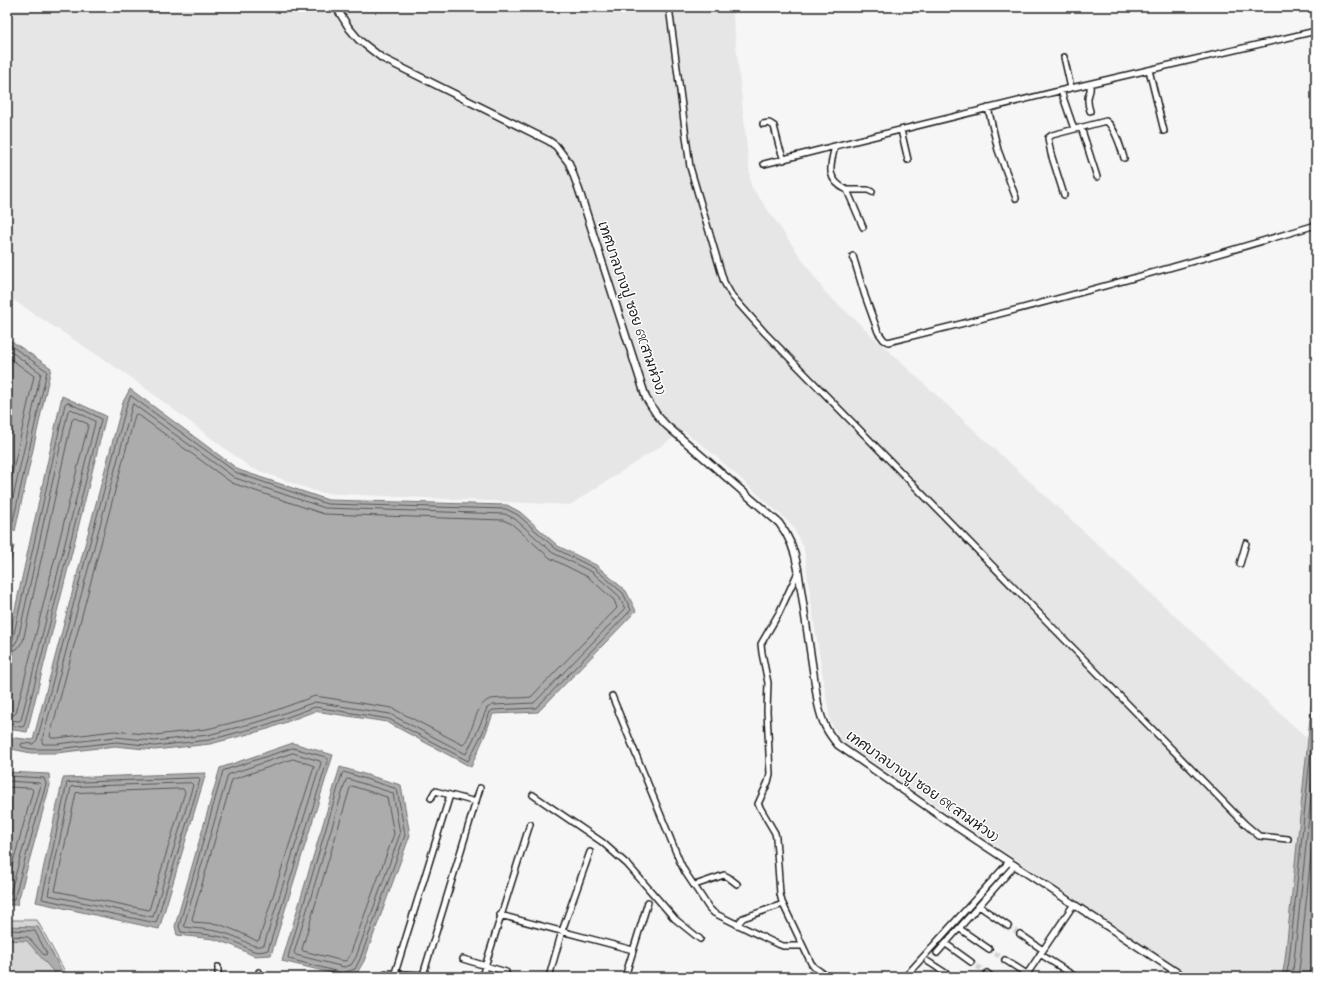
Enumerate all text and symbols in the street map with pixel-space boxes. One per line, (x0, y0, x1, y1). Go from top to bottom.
street label: เทศบาลบางปู ซอย 69(สามห่วง) (591, 218, 671, 398)
street label: เทศบาลบางปู ซอย 69(สามห่วง) (841, 726, 1003, 848)

